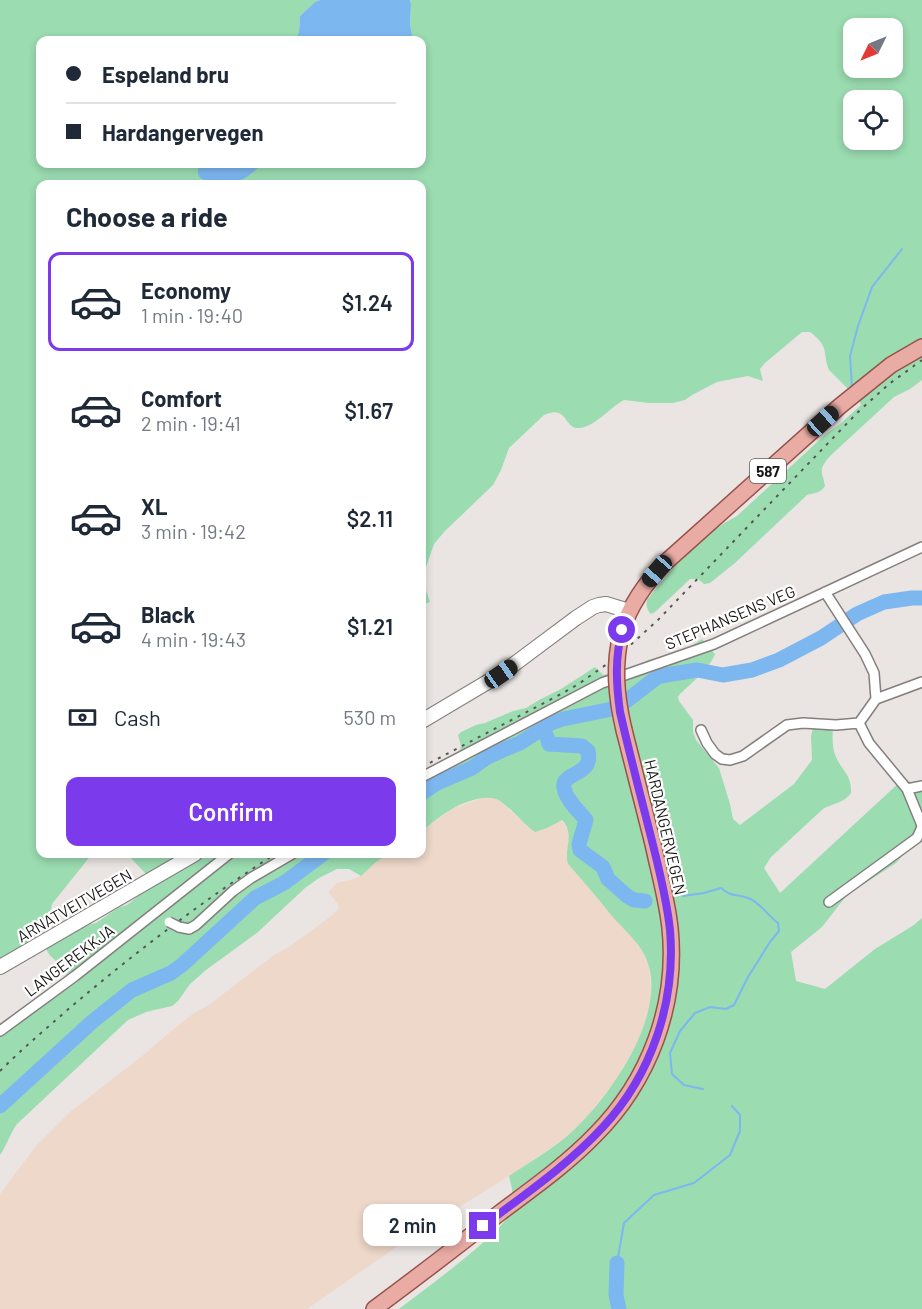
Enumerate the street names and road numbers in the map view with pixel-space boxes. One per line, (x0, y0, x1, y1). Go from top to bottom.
road number: 587 (750, 459, 786, 483)
street label: STEPHANSENS VEG (662, 581, 798, 653)
street label: HARDANGERVEGEN (641, 757, 691, 897)
street label: ARNATVEITVEGEN (13, 864, 135, 946)
street label: LANGEREKKJA (20, 920, 118, 1000)

